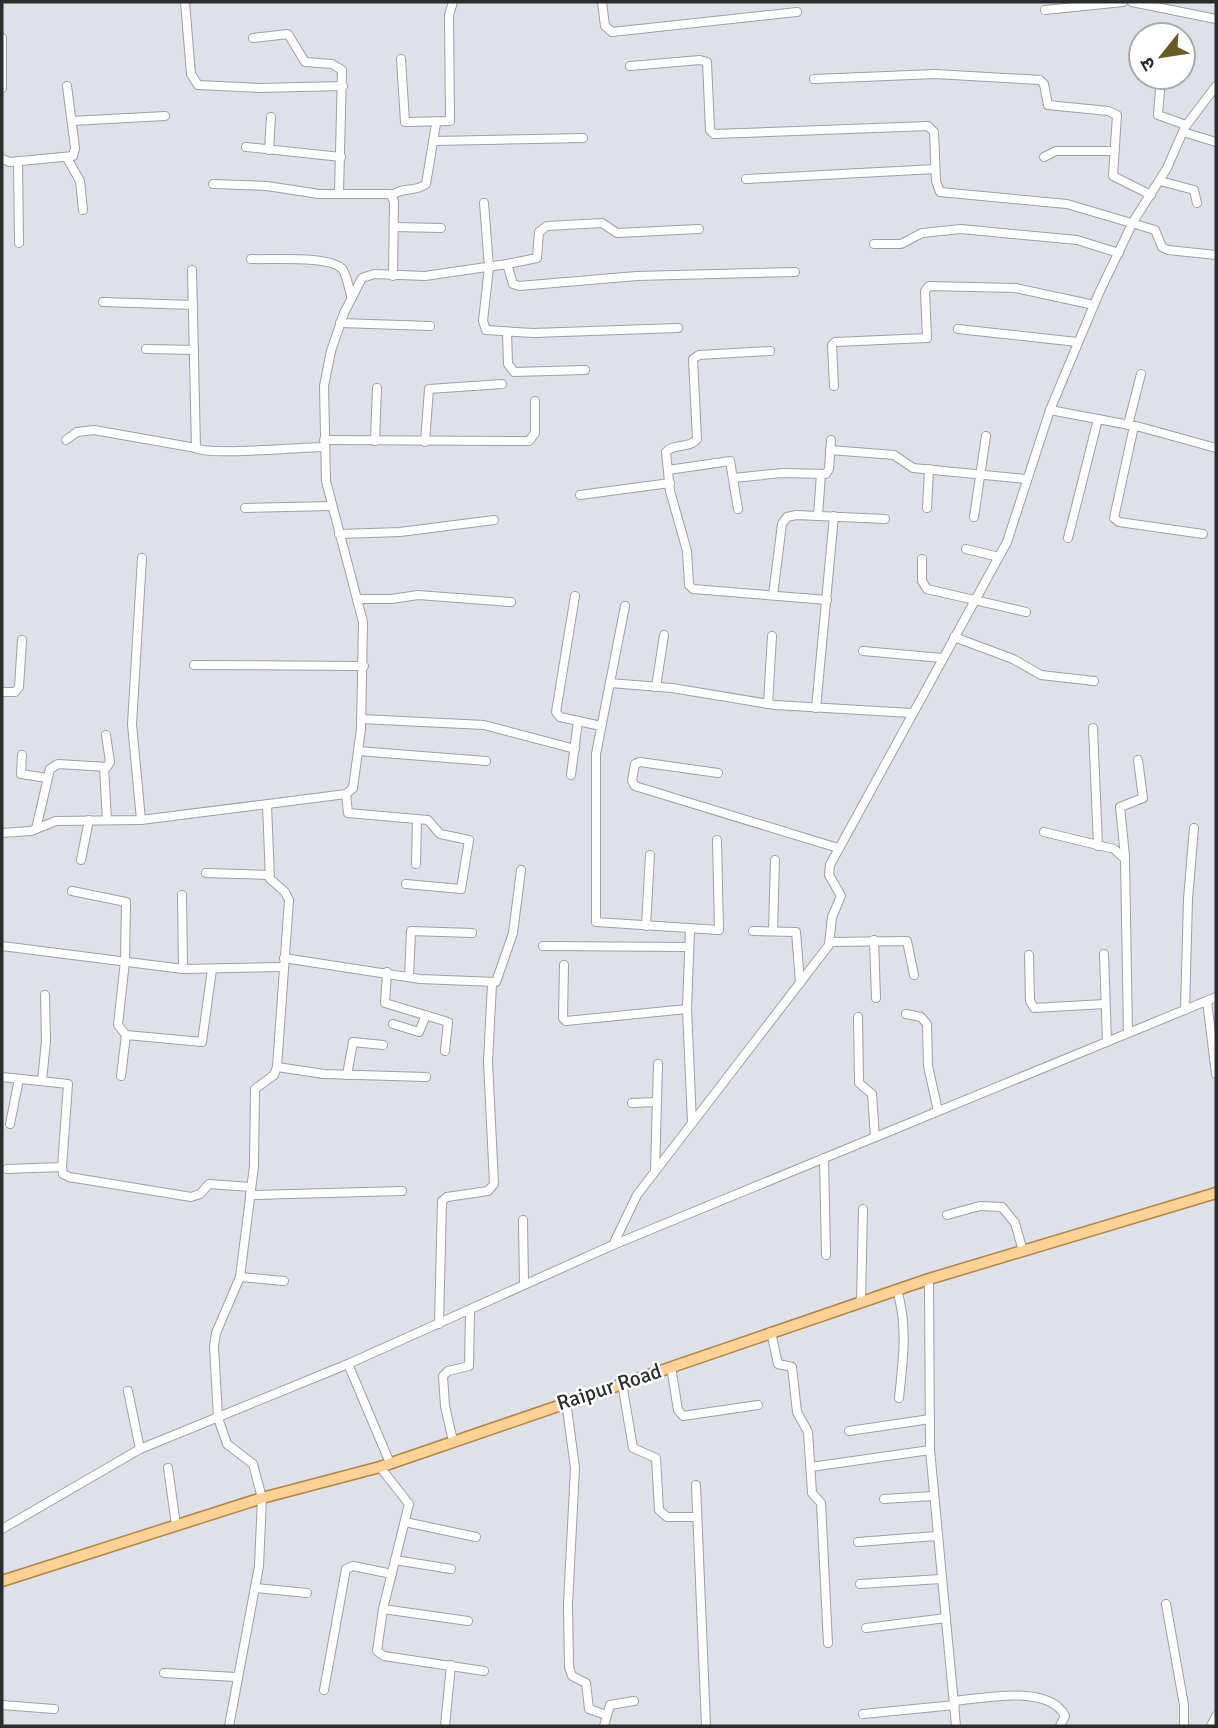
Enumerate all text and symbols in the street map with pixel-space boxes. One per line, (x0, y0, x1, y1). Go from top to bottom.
north arrow (1127, 21, 1197, 91)
text: उ (1135, 52, 1161, 75)
street label: Raipur Road (553, 1358, 665, 1416)

